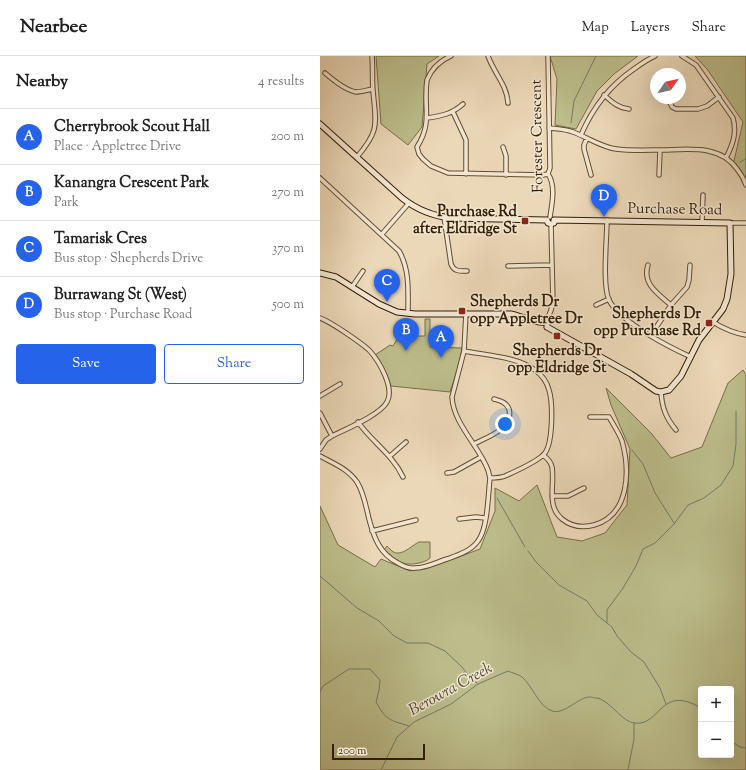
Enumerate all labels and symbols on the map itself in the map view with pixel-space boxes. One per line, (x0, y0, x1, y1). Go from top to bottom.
north arrow (650, 68, 686, 104)
street label: Forester Crescent (527, 79, 549, 193)
pin: D (591, 184, 617, 217)
street label: Purchase Road (627, 199, 723, 221)
place label: Purchase Rd after Eldridge St (413, 202, 518, 240)
marker: Purchase Rd after Eldridge St (520, 216, 530, 226)
pin: C (374, 269, 400, 302)
place label: Shepherds Dr opp Appletree Dr (470, 292, 583, 330)
place label: Shepherds Dr opp Purchase Rd (593, 304, 702, 342)
marker: Shepherds Dr opp Appletree Dr (457, 306, 467, 316)
pin: B (393, 318, 419, 351)
marker: Shepherds Dr opp Purchase Rd (704, 318, 714, 328)
pin: A (428, 325, 454, 358)
marker: Shepherds Dr opp Eldridge St (552, 331, 562, 341)
place label: Shepherds Dr opp Eldridge St (508, 341, 607, 379)
your location (495, 414, 515, 434)
water label: Berowra Creek (405, 658, 497, 722)
scale bar (332, 742, 425, 761)

